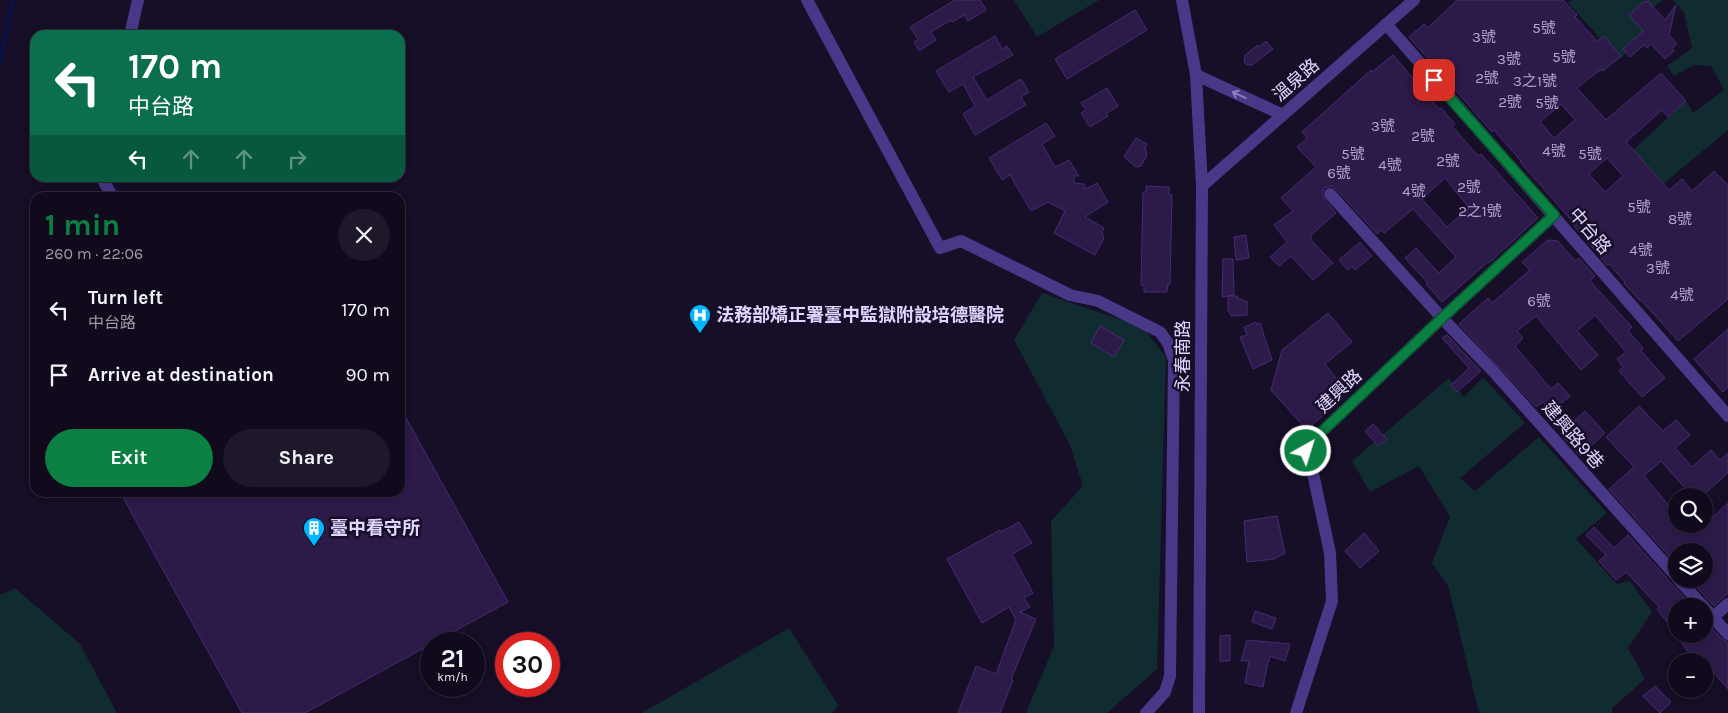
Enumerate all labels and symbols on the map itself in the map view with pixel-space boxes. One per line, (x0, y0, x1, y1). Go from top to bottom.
house number: 5號 (1532, 19, 1556, 37)
house number: 3號 (1472, 28, 1496, 46)
house number: 5號 (1552, 48, 1576, 66)
house number: 3號 (1497, 50, 1521, 68)
street label: 溫泉路 (1268, 54, 1324, 106)
pin (1413, 59, 1455, 101)
house number: 2號 (1475, 69, 1499, 87)
house number: 3之1號 (1513, 72, 1557, 90)
one-way arrow (1232, 90, 1247, 99)
house number: 2號 (1498, 93, 1522, 111)
house number: 5號 (1535, 94, 1559, 112)
house number: 3號 (1371, 117, 1395, 135)
house number: 2號 (1411, 127, 1435, 145)
house number: 4號 (1542, 142, 1566, 160)
house number: 5號 (1341, 145, 1365, 163)
house number: 5號 (1578, 145, 1602, 163)
house number: 2號 (1436, 152, 1460, 170)
house number: 4號 (1378, 156, 1402, 174)
house number: 6號 (1327, 164, 1351, 182)
house number: 2號 (1457, 178, 1481, 196)
house number: 4號 (1402, 182, 1426, 200)
house number: 5號 (1627, 198, 1651, 216)
house number: 2之1號 (1458, 202, 1502, 220)
street label: 中台路 (1564, 203, 1616, 259)
house number: 8號 (1668, 210, 1692, 228)
house number: 4號 (1629, 241, 1653, 259)
house number: 3號 (1646, 259, 1670, 277)
house number: 4號 (1670, 286, 1694, 304)
house number: 6號 (1527, 292, 1551, 310)
hospital icon: 法務部矯正署臺中監獄附設培德醫院 (688, 303, 712, 334)
place label: 法務部矯正署臺中監獄附設培德醫院 (716, 304, 1004, 326)
street label: 永春南路 (1172, 320, 1194, 392)
street label: 建興路 (1312, 365, 1366, 417)
street label: 建興路9巷 (1538, 397, 1608, 473)
position arrow (1279, 424, 1331, 476)
building icon: 臺中看守所 (302, 516, 326, 547)
place label: 臺中看守所 (330, 517, 420, 539)
speed limit sign: 30 (495, 632, 560, 697)

